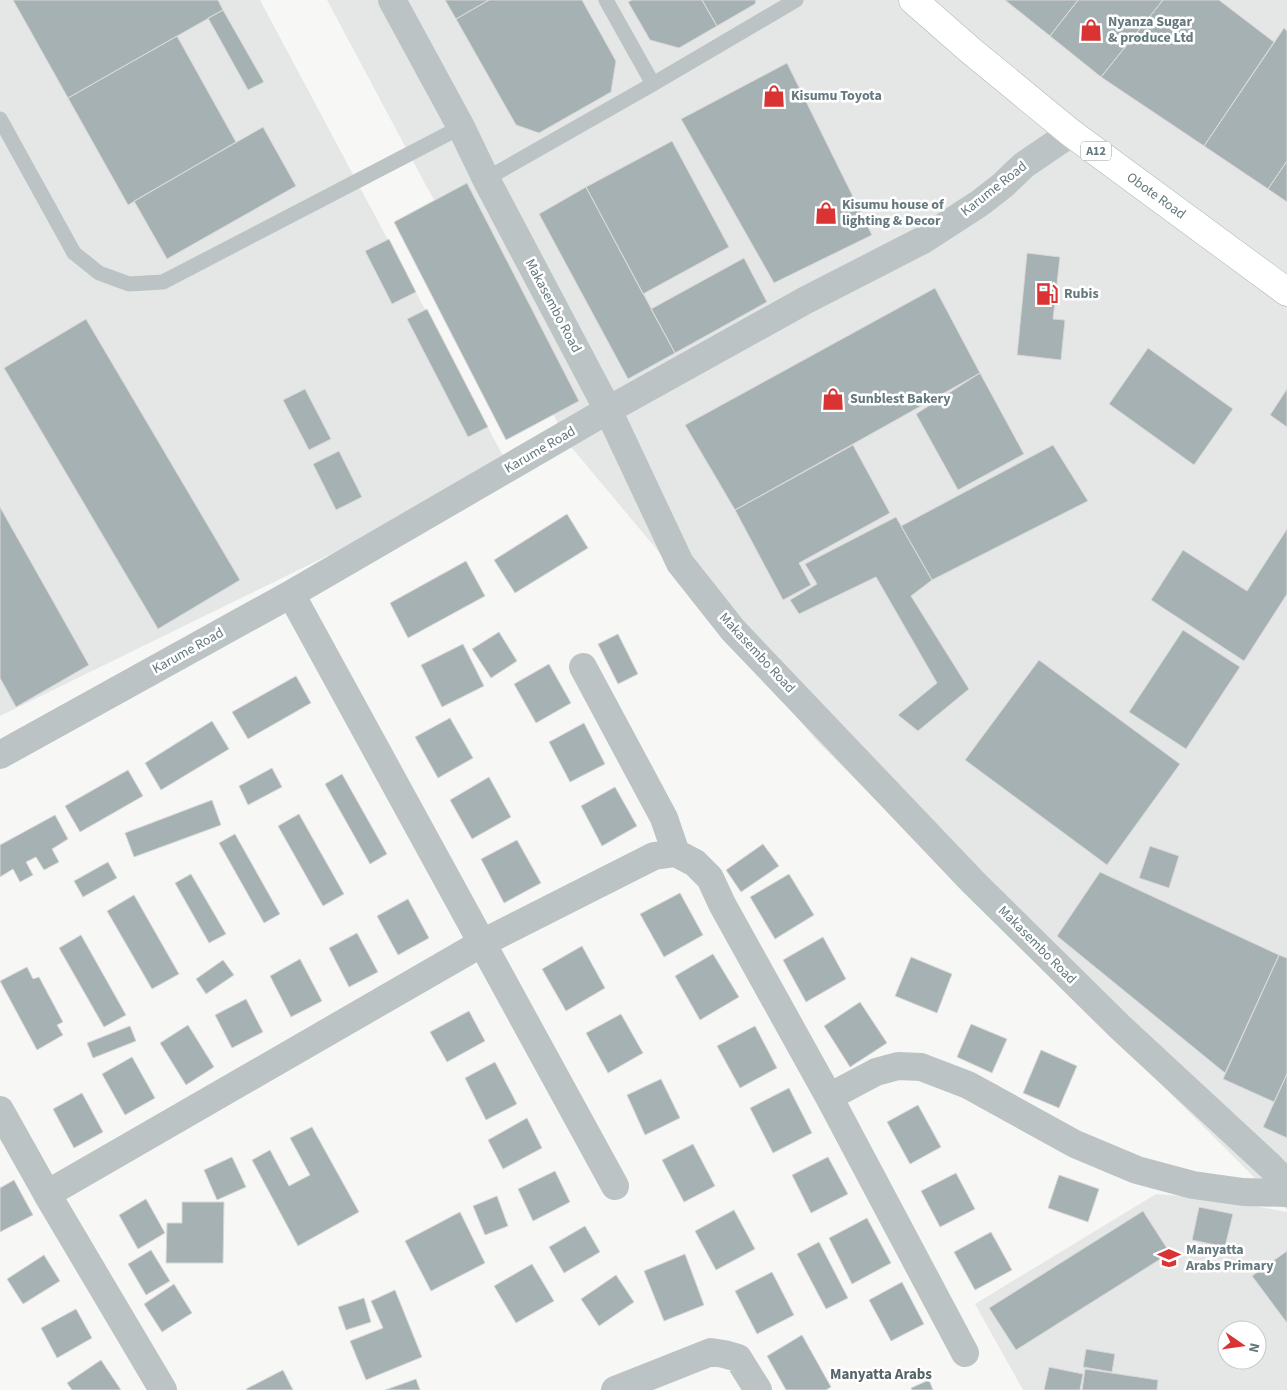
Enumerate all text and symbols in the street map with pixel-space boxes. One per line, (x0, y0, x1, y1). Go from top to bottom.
place label: Nyanza Sugar & produce Ltd (1108, 12, 1194, 48)
shop icon: Nyanza Sugar & produce Ltd (1078, 17, 1104, 43)
shop icon: Kisumu Toyota (761, 83, 787, 109)
place label: Kisumu Toyota (791, 86, 882, 106)
road number: A12 (1081, 142, 1111, 160)
street label: Karume Road (957, 157, 1031, 221)
street label: Obote Road (1122, 168, 1190, 224)
place label: Kisumu house of lighting & Decor (842, 195, 945, 231)
shop icon: Kisumu house of lighting & Decor (813, 200, 839, 226)
street label: Makasembo Road (520, 256, 586, 356)
fuel station icon: Rubis (1034, 281, 1060, 307)
place label: Rubis (1064, 284, 1099, 304)
shop icon: Sunblest Bakery (820, 386, 846, 412)
place label: Sunblest Bakery (850, 389, 951, 409)
street label: Karume Road (501, 422, 579, 478)
street label: Makasembo Road (714, 608, 800, 698)
street label: Karume Road (149, 623, 227, 679)
street label: Makasembo Road (993, 901, 1081, 989)
place label: Manyatta Arabs Primary (1185, 1240, 1274, 1276)
school or university icon: Manyatta Arabs Primary (1156, 1245, 1182, 1271)
north arrow (1217, 1320, 1267, 1370)
text: N (1243, 1341, 1264, 1354)
district label: Manyatta Arabs (830, 1364, 932, 1385)

